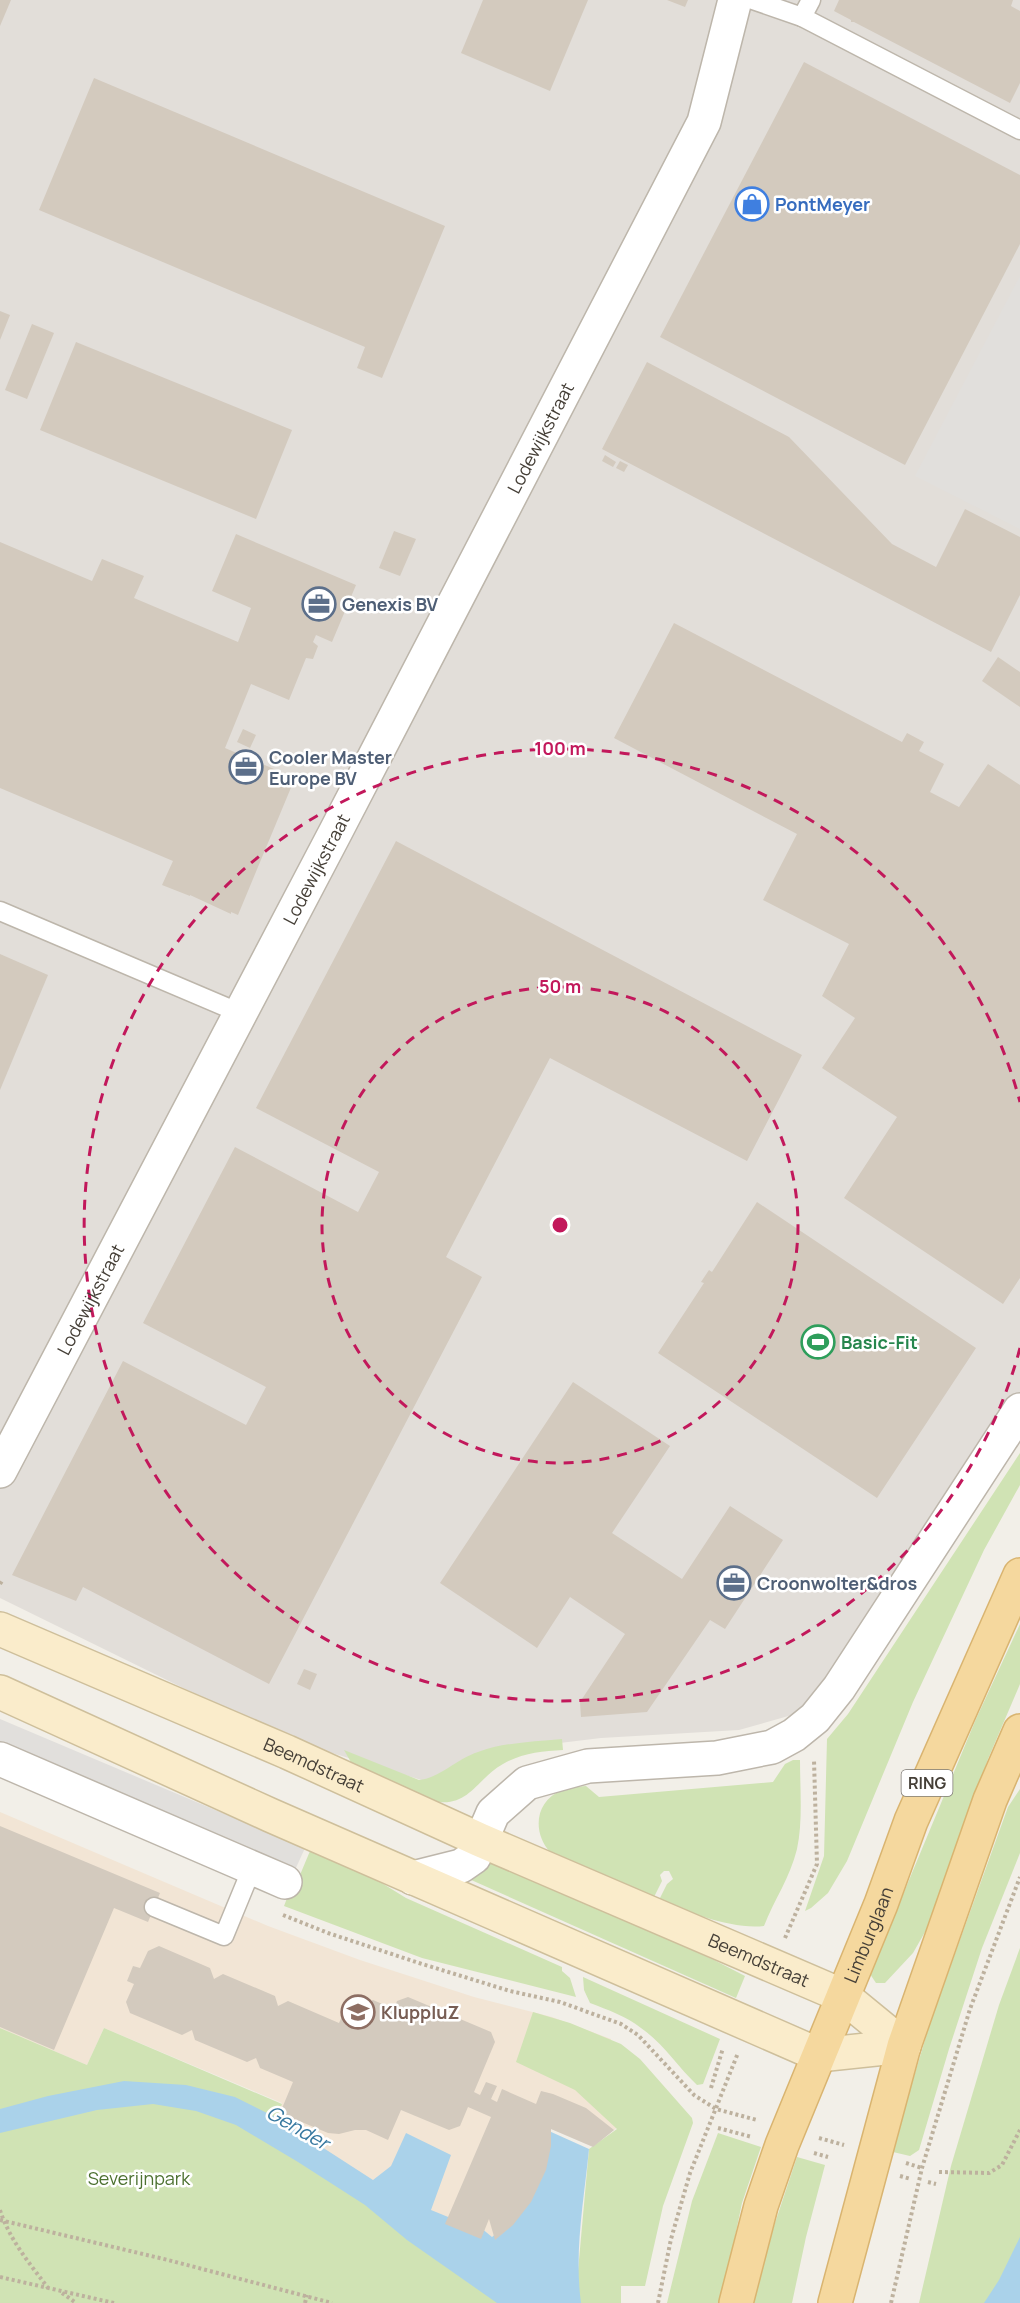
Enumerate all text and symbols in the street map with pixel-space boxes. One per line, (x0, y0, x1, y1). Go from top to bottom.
shop icon: PontMeyer (734, 186, 770, 222)
place label: PontMeyer (775, 192, 870, 216)
street label: Lodewijkstraat (501, 378, 579, 497)
office icon: Genexis BV (301, 586, 337, 622)
place label: Genexis BV (342, 592, 439, 616)
text: 100 m (534, 736, 586, 760)
place label: Cooler Master Europe BV (269, 745, 392, 790)
office icon: Cooler Master Europe BV (228, 749, 264, 785)
street label: Lodewijkstraat (277, 809, 355, 929)
text: 50 m (539, 974, 581, 998)
centre of rings (550, 1215, 570, 1235)
street label: Lodewijkstraat (51, 1240, 129, 1359)
sports icon: Basic-Fit (800, 1324, 836, 1360)
place label: Basic-Fit (841, 1330, 918, 1354)
office icon: Croonwolter&dros (716, 1565, 752, 1601)
place label: Croonwolter&dros (757, 1571, 917, 1595)
street label: Beemdstraat (260, 1731, 368, 1798)
road number: RING (902, 1770, 952, 1796)
street label: Limburglaan (838, 1883, 898, 1986)
street label: Beemdstraat (705, 1928, 813, 1992)
school or university icon: KluppluZ (340, 1994, 376, 2030)
place label: KluppluZ (381, 2000, 459, 2024)
water label: Gender (262, 2098, 337, 2157)
park label: Severijnpark (88, 2166, 191, 2190)

